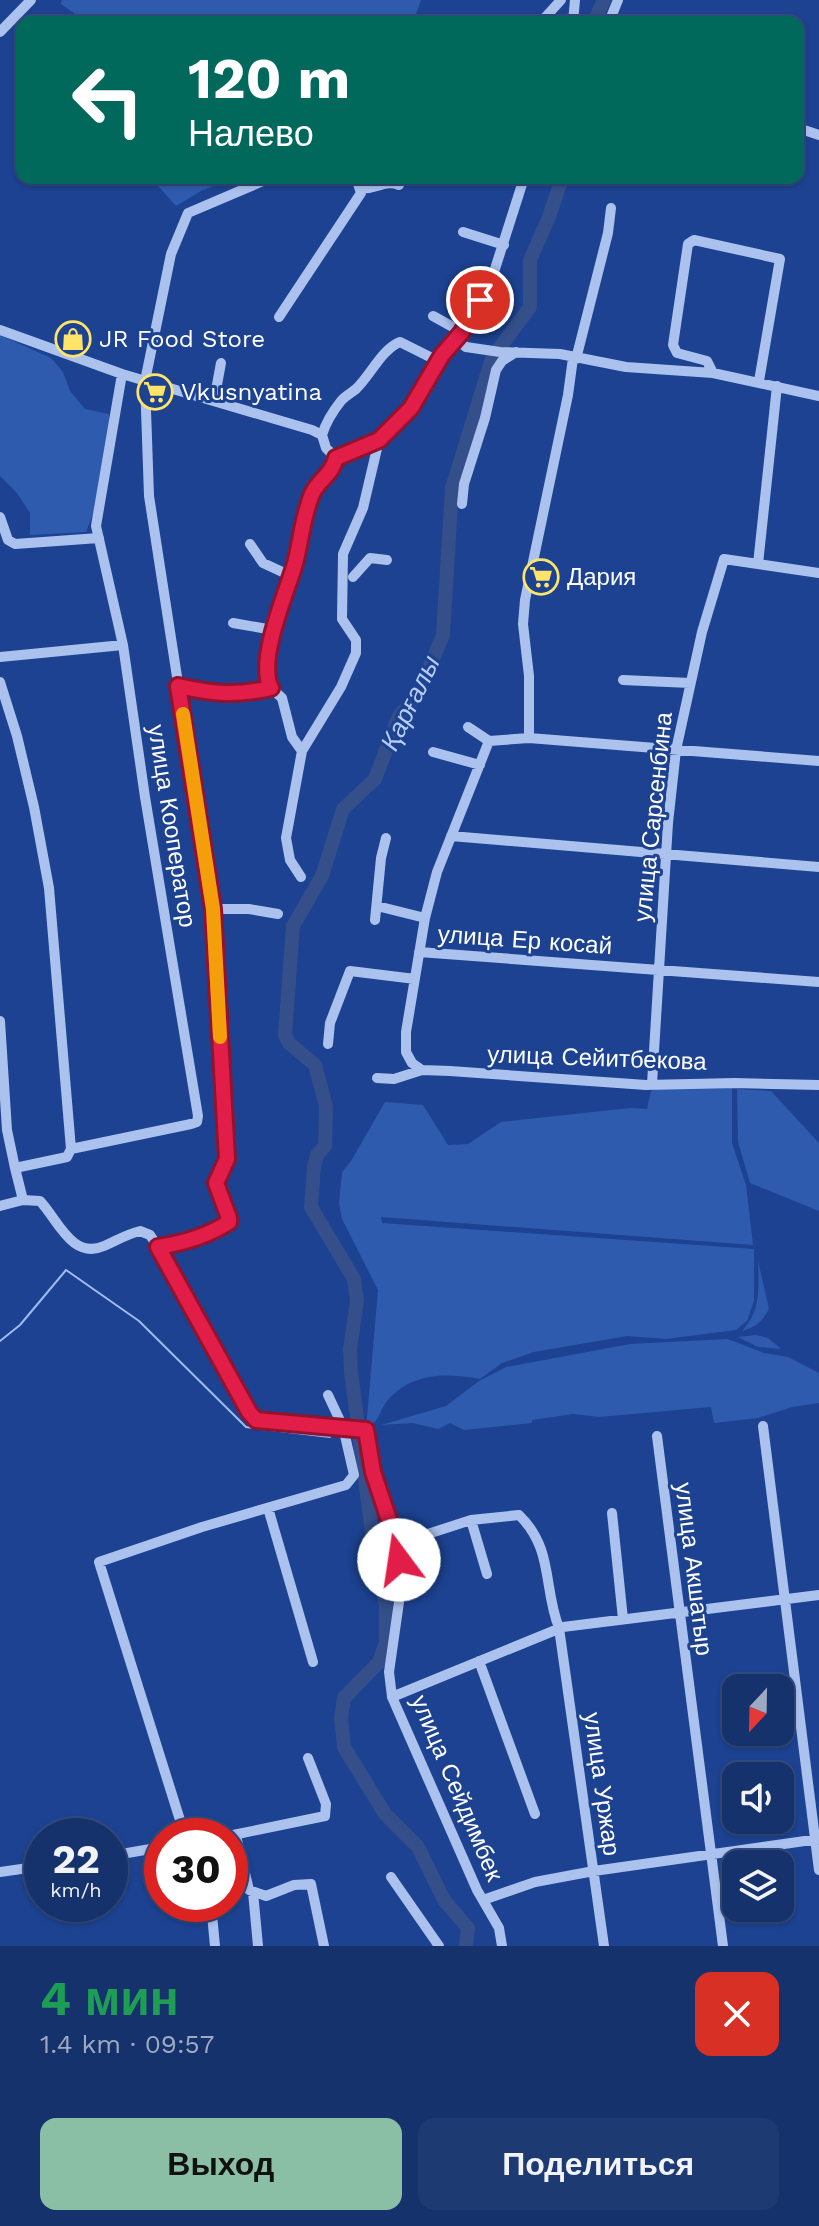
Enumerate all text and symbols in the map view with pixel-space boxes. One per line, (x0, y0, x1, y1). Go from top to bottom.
text: 120 m (188, 46, 350, 112)
icon: left (56, 48, 160, 152)
text: Налево (188, 113, 314, 155)
pin (446, 266, 514, 334)
icon: arrive (458, 278, 502, 322)
shop icon: JR Food Store (54, 320, 92, 358)
place label: JR Food Store (99, 325, 265, 353)
supermarket icon: Vkusnyatina (136, 373, 174, 411)
place label: Vkusnyatina (181, 378, 322, 406)
supermarket icon: Дария (522, 558, 560, 596)
place label: Дария (567, 563, 636, 591)
water label: Қарғалы (374, 651, 446, 755)
street label: улица Сарсенбина (628, 710, 678, 923)
street label: улица Кооператор (142, 723, 202, 929)
street label: улица Ер косай (437, 920, 613, 960)
street label: улица Сейитбекова (487, 1040, 708, 1076)
street label: улица Акшатыр (669, 1481, 719, 1657)
position arrow (357, 1518, 441, 1602)
north arrow (722, 1674, 794, 1746)
map controls (722, 1674, 794, 1922)
street label: улица Сейдимбек (405, 1691, 509, 1886)
street label: улица Уржар (578, 1711, 626, 1857)
button: sound (722, 1762, 794, 1834)
speed limit sign: 30 (144, 1818, 248, 1922)
text: 22 (52, 1836, 100, 1883)
button: layers (722, 1850, 794, 1922)
text: km/h (50, 1878, 102, 1902)
text: 4 мин (40, 1970, 179, 2027)
button: close (695, 1972, 779, 2056)
text: 1.4 km · 09:57 (40, 2029, 214, 2059)
button: Выход (40, 2118, 402, 2210)
button: Поделиться (418, 2118, 779, 2210)

